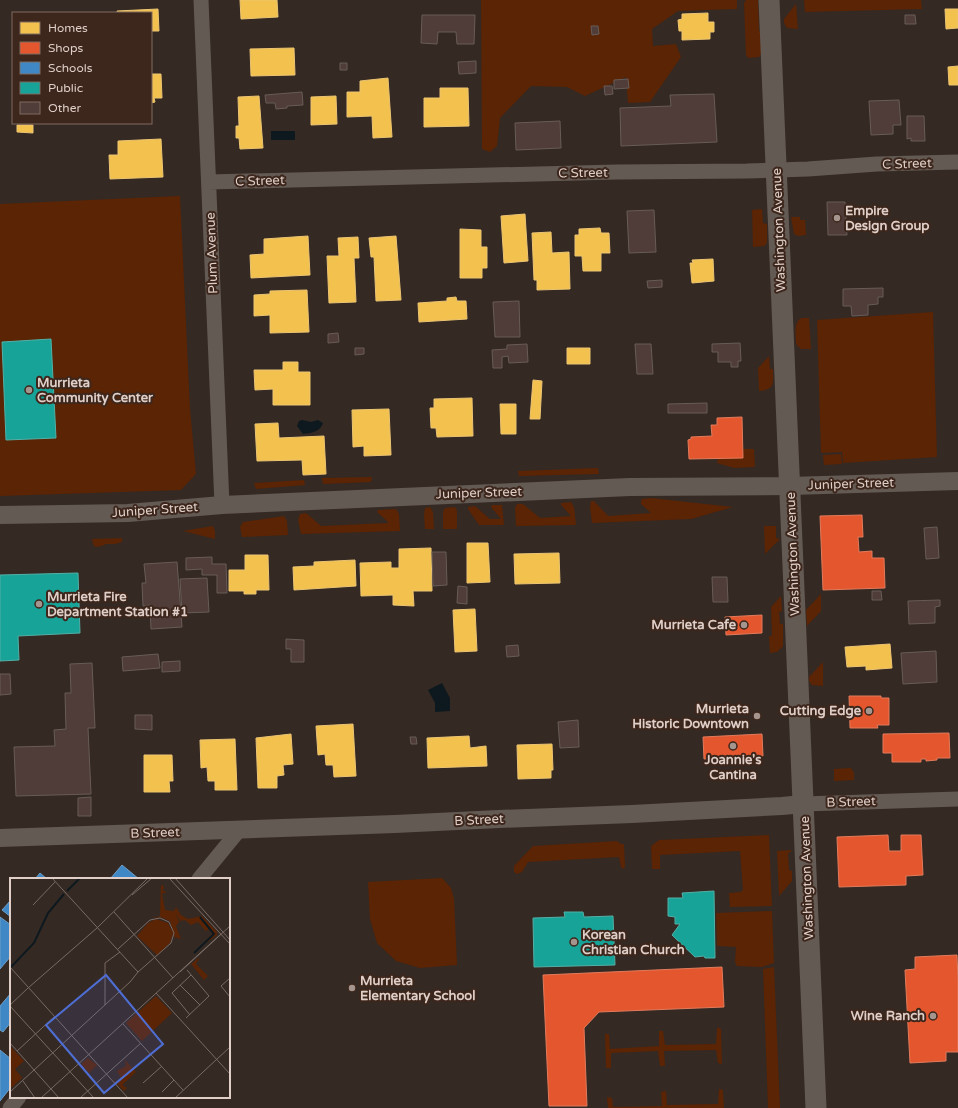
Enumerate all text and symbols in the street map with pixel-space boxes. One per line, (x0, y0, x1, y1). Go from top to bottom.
legend (12, 12, 152, 124)
text: Homes (48, 21, 88, 35)
text: Shops (48, 41, 83, 55)
text: Schools (48, 61, 93, 75)
text: Public (48, 81, 83, 95)
text: Other (48, 101, 81, 115)
street label: C Street (882, 155, 932, 173)
street label: C Street (558, 165, 608, 181)
street label: Washington Avenue (769, 168, 789, 292)
street label: C Street (235, 172, 285, 190)
place label: Empire Design Group (845, 203, 930, 234)
street label: Plum Avenue (203, 212, 221, 294)
marker: Empire Design Group (832, 213, 842, 223)
place label: Murrieta Community Center (37, 375, 154, 406)
marker: Murrieta Community Center (24, 385, 34, 395)
street label: Juniper Street (808, 474, 894, 493)
street label: Juniper Street (436, 483, 522, 502)
street label: Washington Avenue (783, 492, 803, 616)
street label: Juniper Street (111, 499, 199, 521)
place label: Murrieta Fire Department Station #1 (47, 589, 188, 620)
marker: Murrieta Fire Department Station #1 (34, 599, 44, 609)
place label: Murrieta Cafe (651, 617, 737, 633)
marker: Murrieta Cafe (739, 620, 749, 630)
place label: Murrieta Historic Downtown (632, 701, 749, 732)
place label: Cutting Edge (780, 703, 862, 719)
marker: Cutting Edge (864, 706, 874, 716)
marker: Murrieta Historic Downtown (752, 711, 762, 721)
marker: Joannie's Cantina (728, 741, 738, 751)
place label: Joannie's Cantina (704, 752, 761, 783)
street label: B Street (826, 793, 876, 811)
street label: B Street (454, 811, 504, 829)
street label: Washington Avenue (797, 816, 817, 940)
street label: B Street (130, 824, 180, 842)
inset map (10, 878, 230, 1098)
place label: Korean Christian Church (582, 927, 685, 958)
marker: Korean Christian Church (569, 937, 579, 947)
place label: Murrieta Elementary School (360, 973, 475, 1004)
marker: Murrieta Elementary School (347, 983, 357, 993)
place label: Wine Ranch (851, 1008, 925, 1024)
marker: Wine Ranch (928, 1011, 938, 1021)

